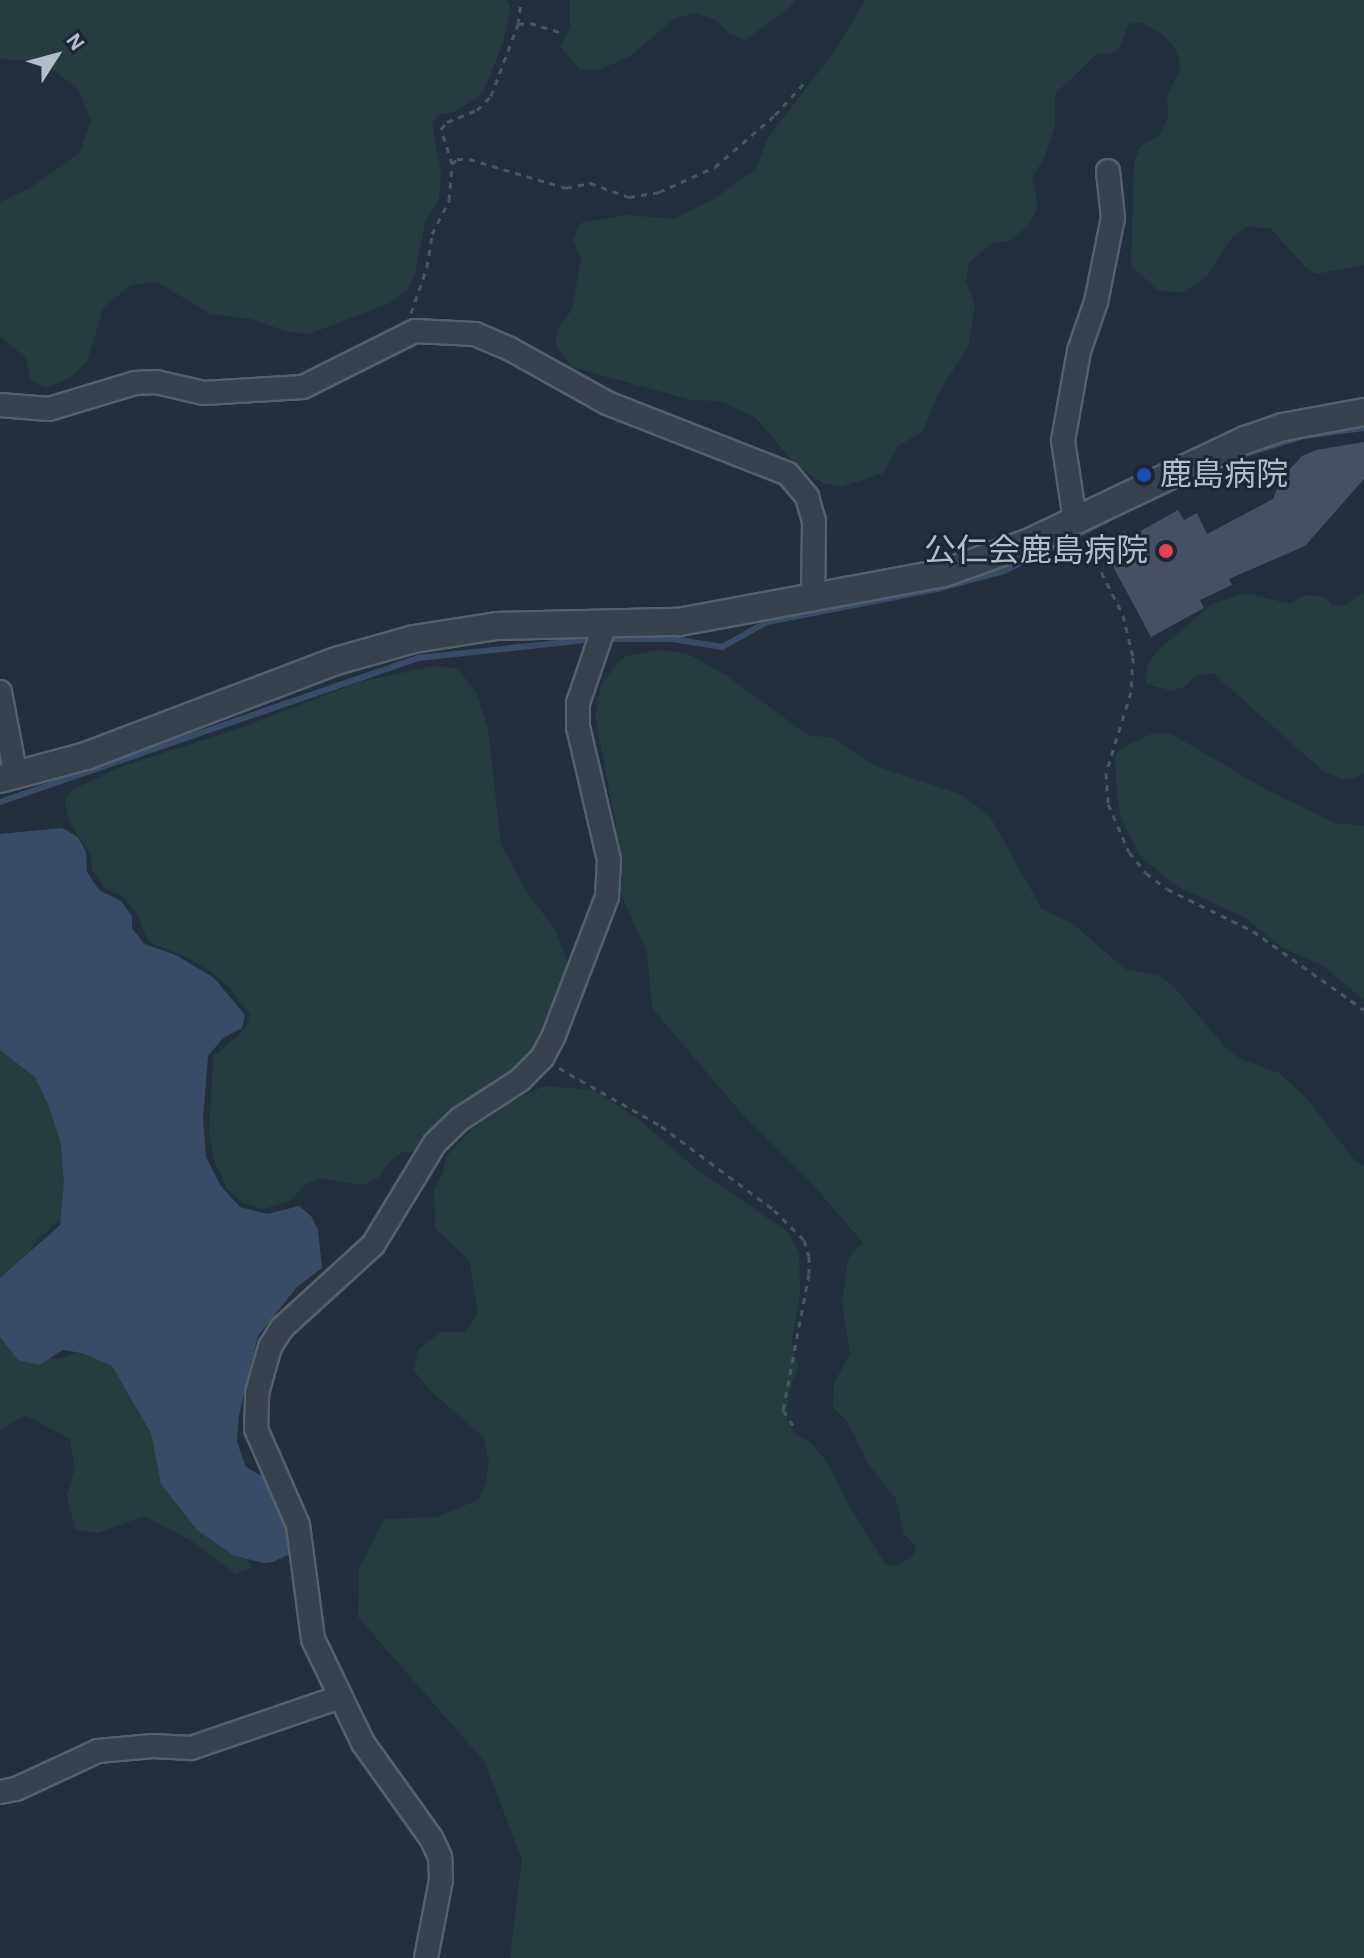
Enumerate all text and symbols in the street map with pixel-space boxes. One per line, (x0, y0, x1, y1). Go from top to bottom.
north arrow (16, 16, 96, 96)
text: N (62, 29, 89, 55)
place label: 鹿島病院 (1160, 456, 1288, 494)
marker: 鹿島病院 (1135, 466, 1153, 484)
place label: 公仁会鹿島病院 (924, 532, 1148, 570)
marker: 公仁会鹿島病院 (1155, 540, 1177, 562)

